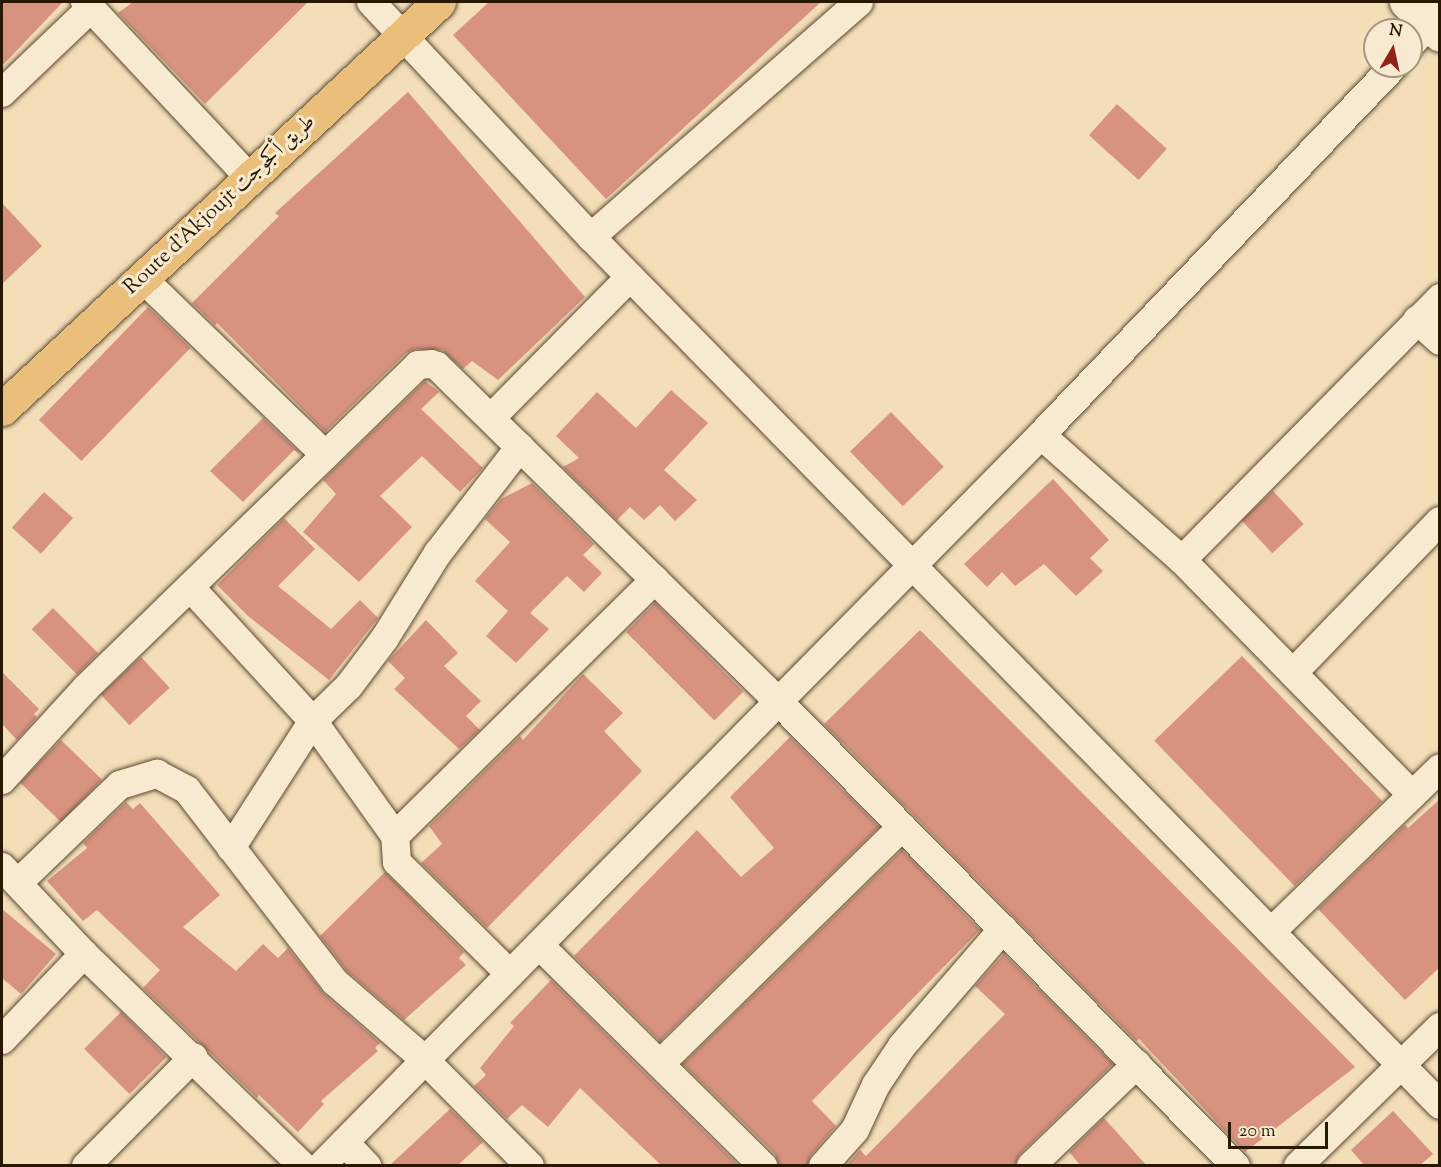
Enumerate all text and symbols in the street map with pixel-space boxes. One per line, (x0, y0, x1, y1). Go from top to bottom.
north arrow (1363, 18, 1423, 78)
text: N (1387, 19, 1404, 44)
street label: Route d'Akjoujt طريق أكجوجت (119, 110, 321, 300)
scale bar (1231, 1110, 1332, 1148)
text: 20 m (1239, 1119, 1276, 1145)

